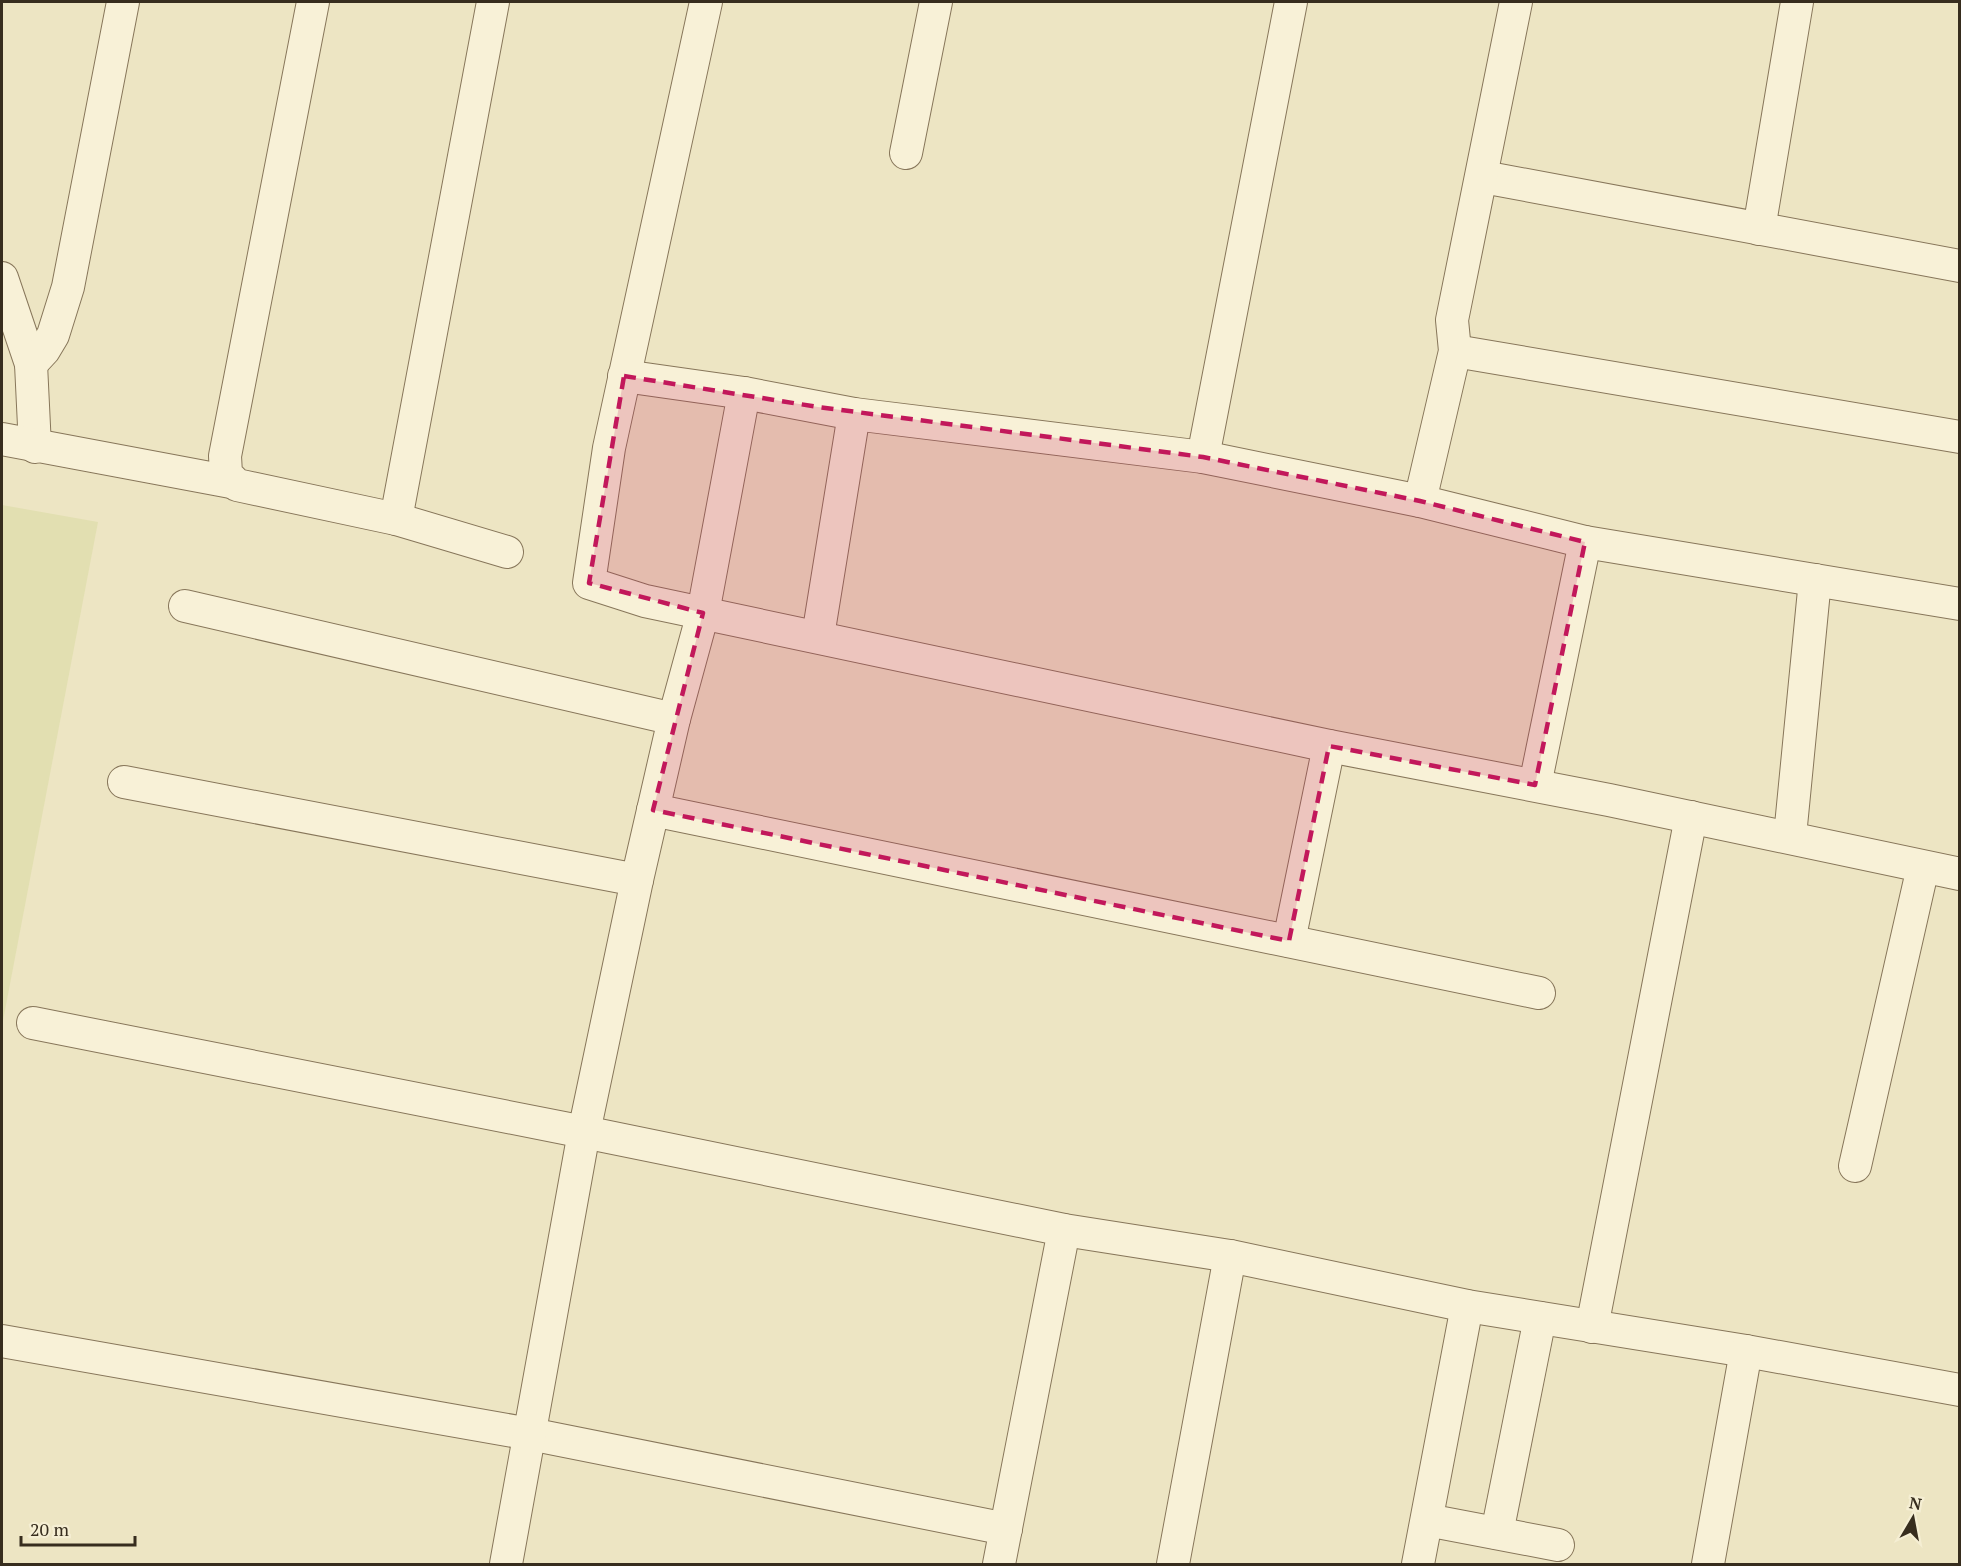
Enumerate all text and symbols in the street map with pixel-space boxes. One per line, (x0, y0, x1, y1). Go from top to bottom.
north arrow (1883, 1488, 1943, 1548)
text: N (1908, 1491, 1923, 1515)
scale bar (21, 1509, 135, 1547)
text: 20 m (30, 1517, 70, 1541)

